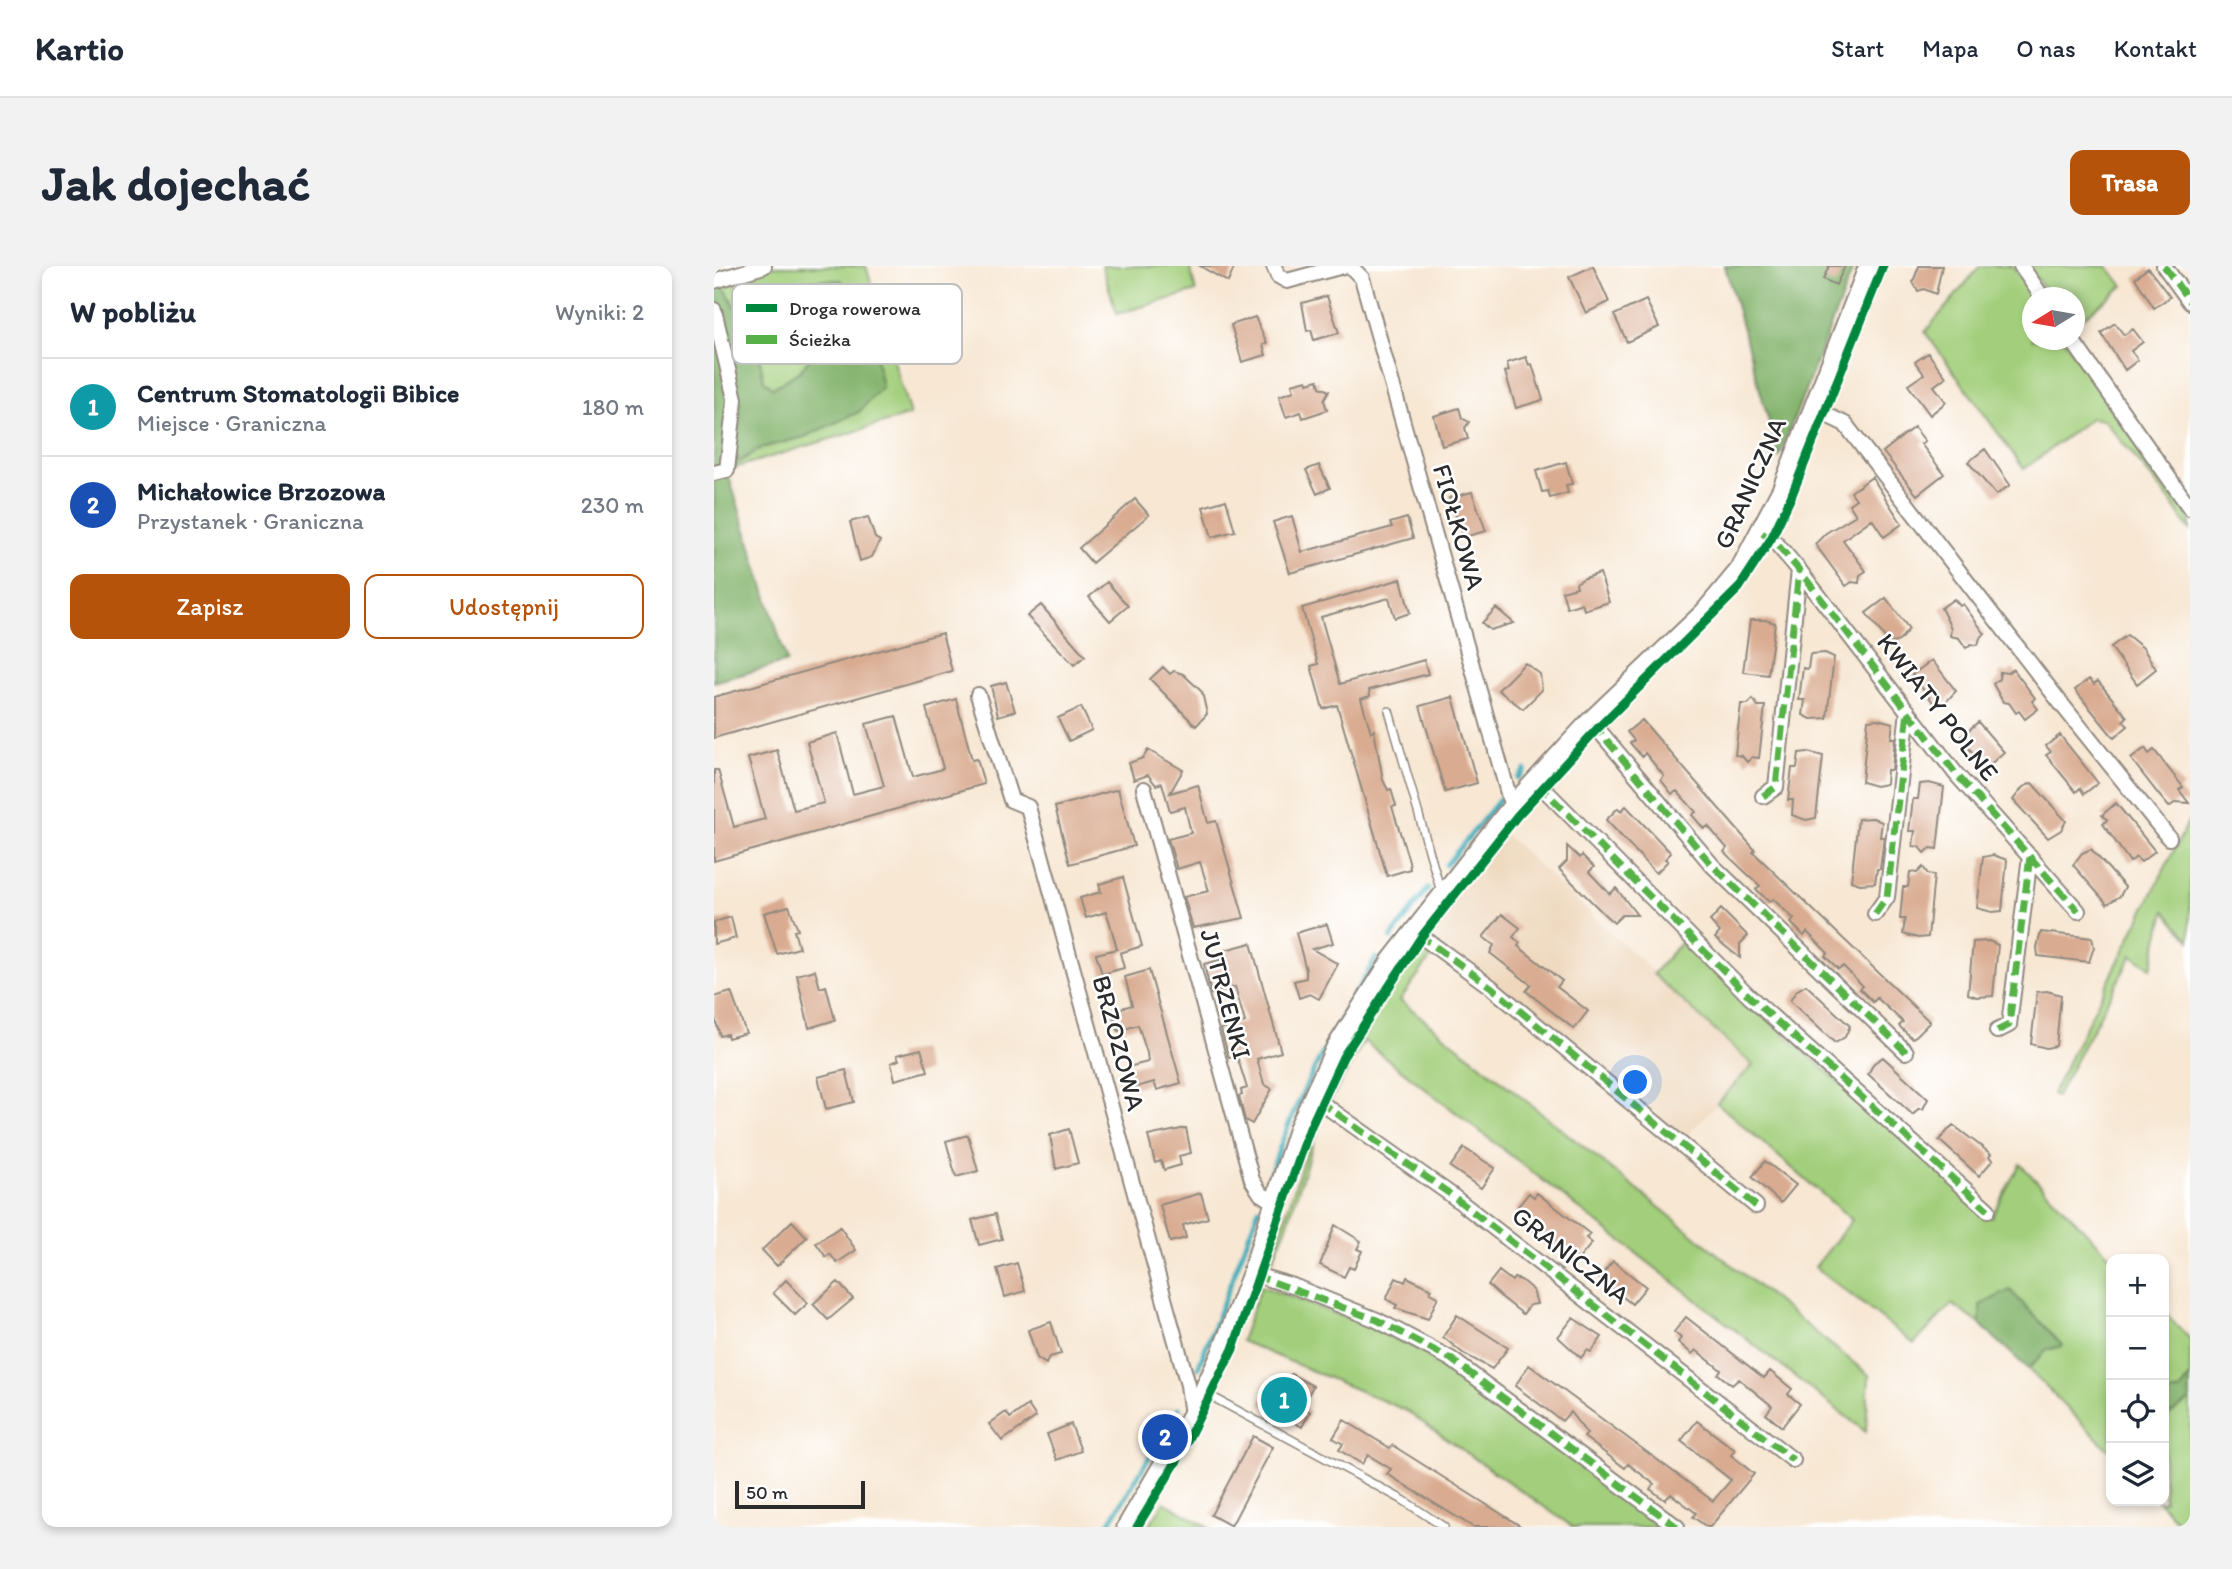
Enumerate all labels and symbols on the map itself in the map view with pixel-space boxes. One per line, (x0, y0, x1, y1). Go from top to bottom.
legend (732, 284, 962, 364)
north arrow (2022, 287, 2085, 350)
text: Droga rowerowa (789, 297, 921, 320)
text: Ścieżka (789, 328, 851, 351)
street label: GRANICZNA (1707, 412, 1793, 554)
street label: FIOŁKOWA (1426, 460, 1492, 594)
street label: KWIATY POLNE (1870, 627, 2006, 787)
street label: JUTRZENKI (1193, 925, 1259, 1063)
street label: BRZOZOWA (1086, 972, 1153, 1115)
your location (1618, 1065, 1652, 1099)
street label: GRANICZNA (1506, 1199, 1637, 1311)
pin: 1 (1261, 1374, 1307, 1426)
pin: 2 (1142, 1411, 1188, 1463)
scale bar (735, 1478, 864, 1510)

